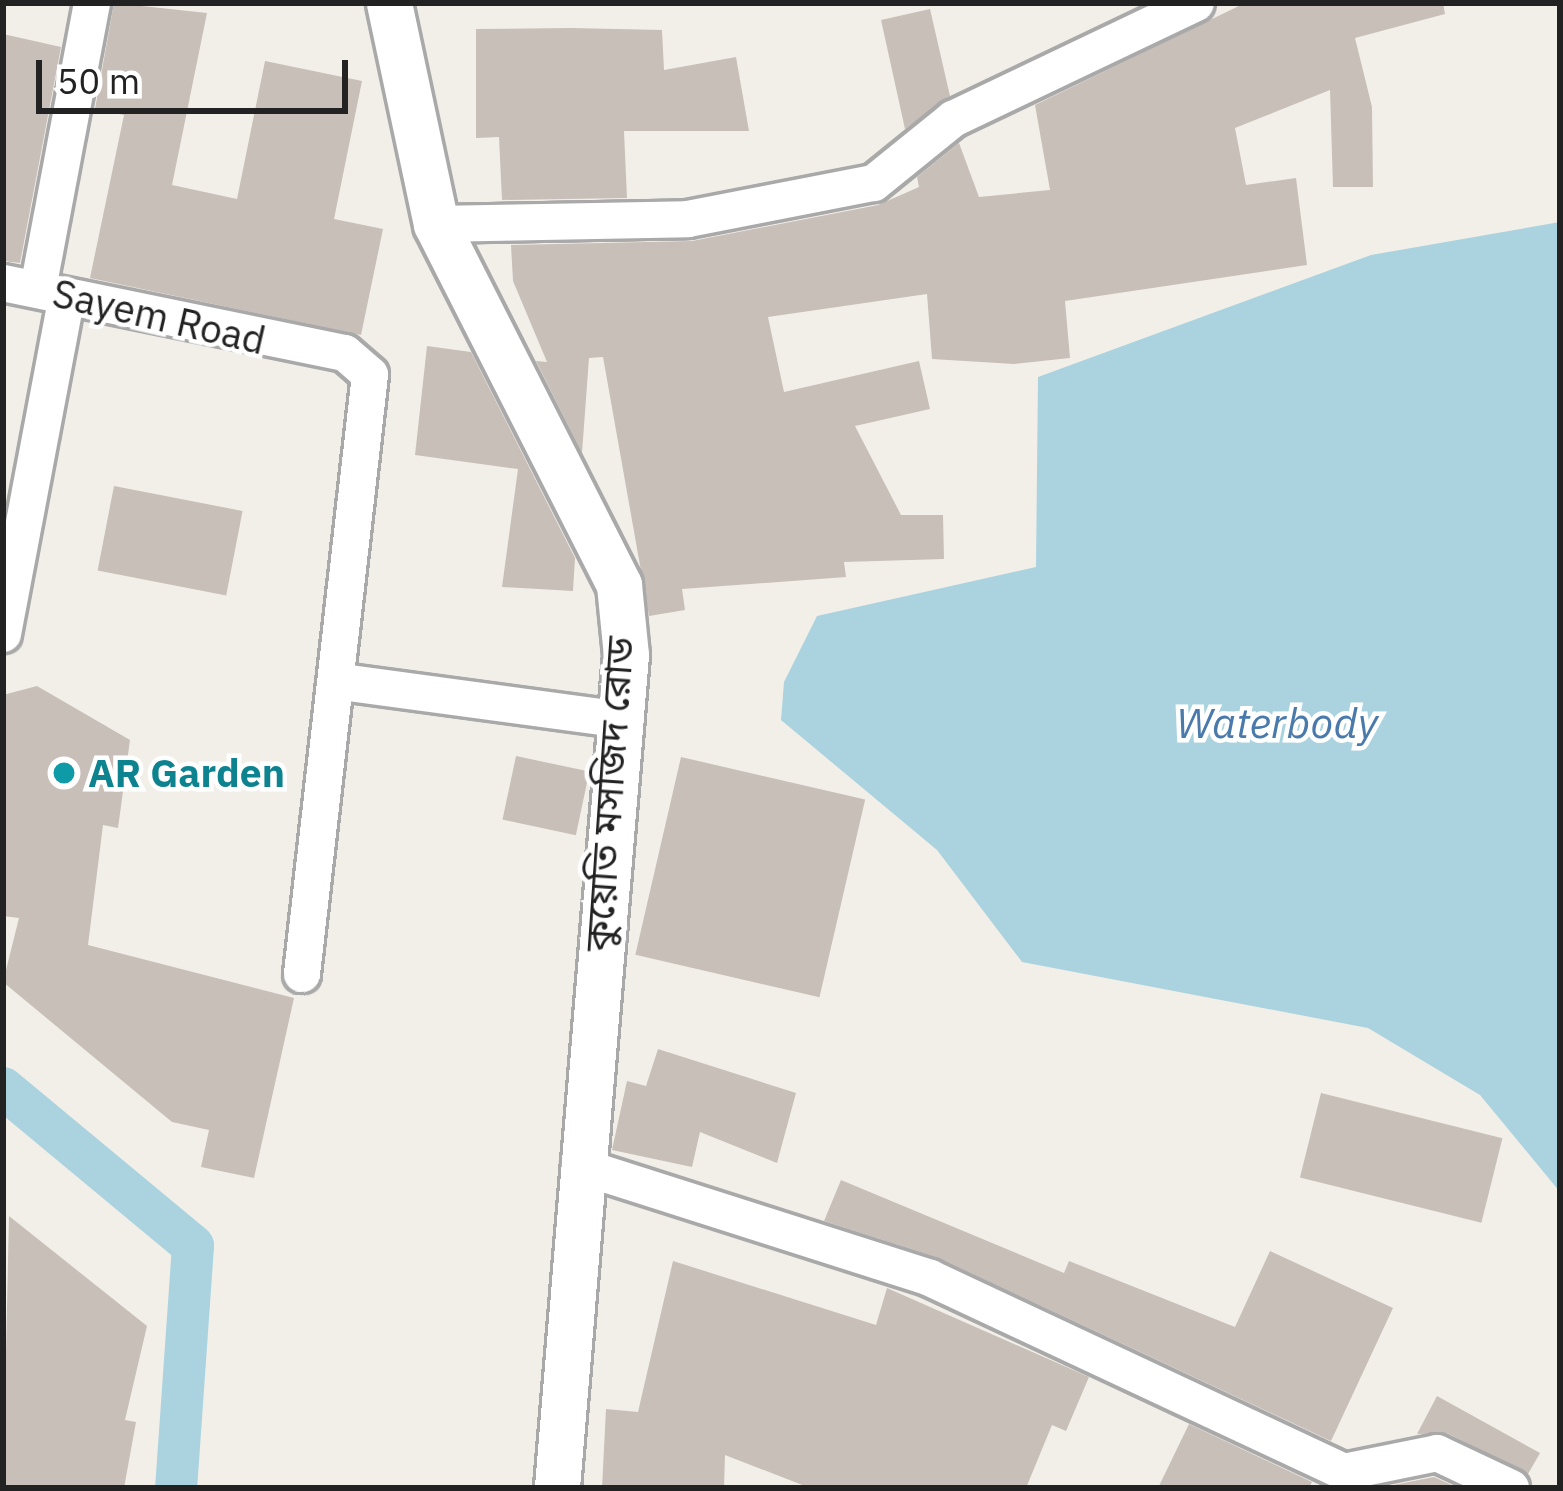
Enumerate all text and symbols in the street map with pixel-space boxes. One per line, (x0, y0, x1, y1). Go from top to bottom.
scale bar (42, 36, 354, 110)
text: 50 m (57, 57, 140, 104)
street label: Sayem Road (48, 270, 270, 364)
street label: কুয়েতি মসজিদ রোড (575, 635, 643, 953)
water label: Waterbody (1176, 698, 1378, 748)
place label: AR Garden (88, 750, 285, 796)
marker: AR Garden (51, 760, 77, 786)

